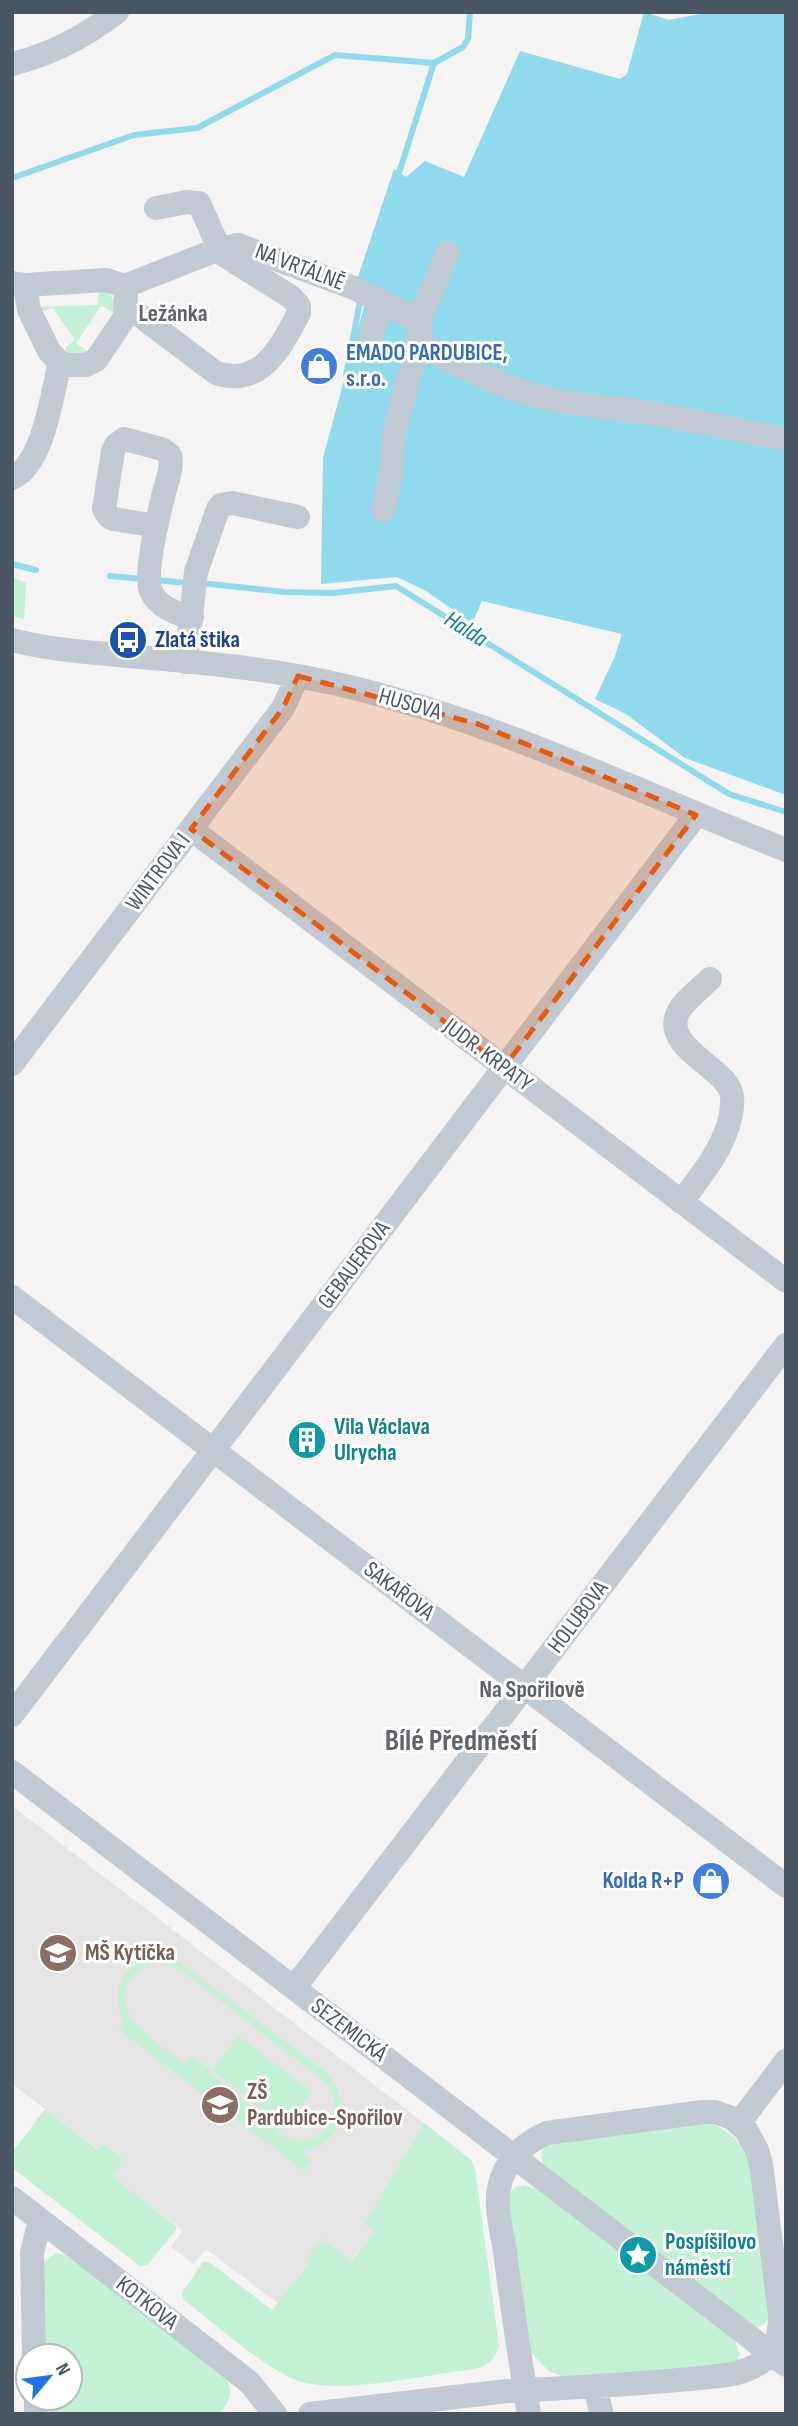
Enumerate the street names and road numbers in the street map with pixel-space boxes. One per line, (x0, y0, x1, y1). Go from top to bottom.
street label: NA VRTÁLNĚ (251, 237, 349, 297)
street label: HUSOVA (376, 682, 445, 726)
street label: WINTROVA I (120, 828, 196, 916)
street label: JUDR. KRPATY (437, 1012, 538, 1098)
street label: GEBAUEROVA (312, 1215, 396, 1315)
street label: SAKAŘOVA (358, 1555, 440, 1627)
street label: HOLUBOVA (542, 1575, 614, 1659)
street label: SEZEMICKÁ (305, 1992, 393, 2068)
street label: KOTKOVA (110, 2270, 184, 2336)

